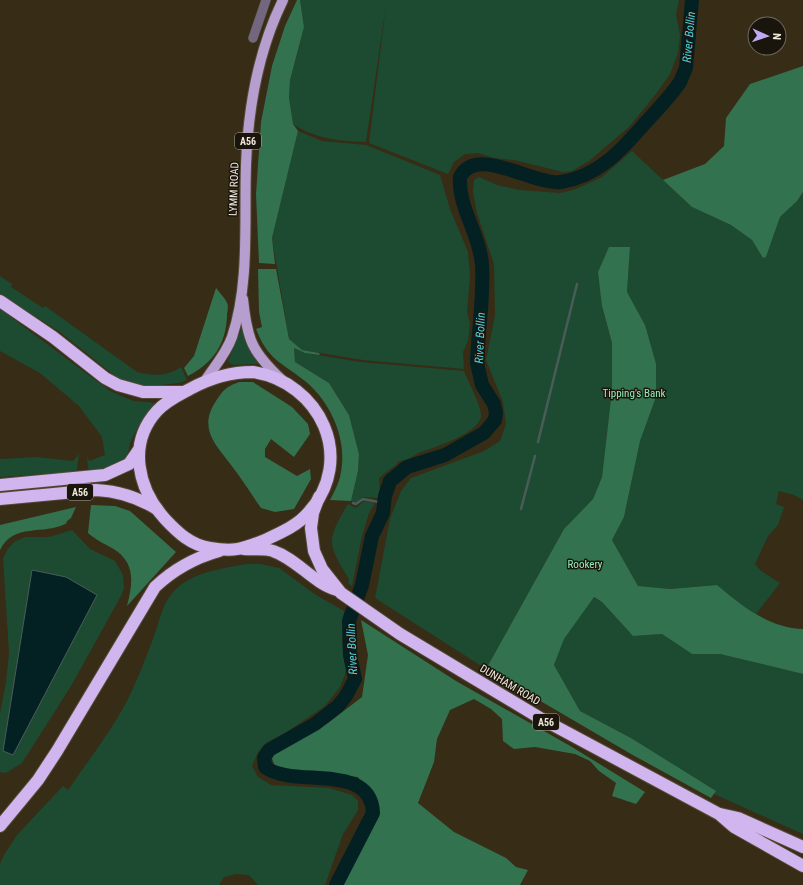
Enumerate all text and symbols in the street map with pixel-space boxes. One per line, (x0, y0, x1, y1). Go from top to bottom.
water label: River Bollin (680, 10, 698, 63)
north arrow (747, 16, 787, 56)
text: N (770, 33, 783, 40)
road number: A56 (235, 133, 261, 149)
street label: LYMM ROAD (227, 162, 241, 216)
water label: River Bollin (472, 312, 488, 364)
park label: Tipping's Bank (603, 387, 666, 400)
road number: A56 (67, 484, 93, 500)
park label: Rookery (568, 558, 603, 571)
water label: River Bollin (344, 623, 360, 675)
street label: DUNHAM ROAD (477, 662, 543, 708)
road number: A56 (533, 714, 559, 730)

